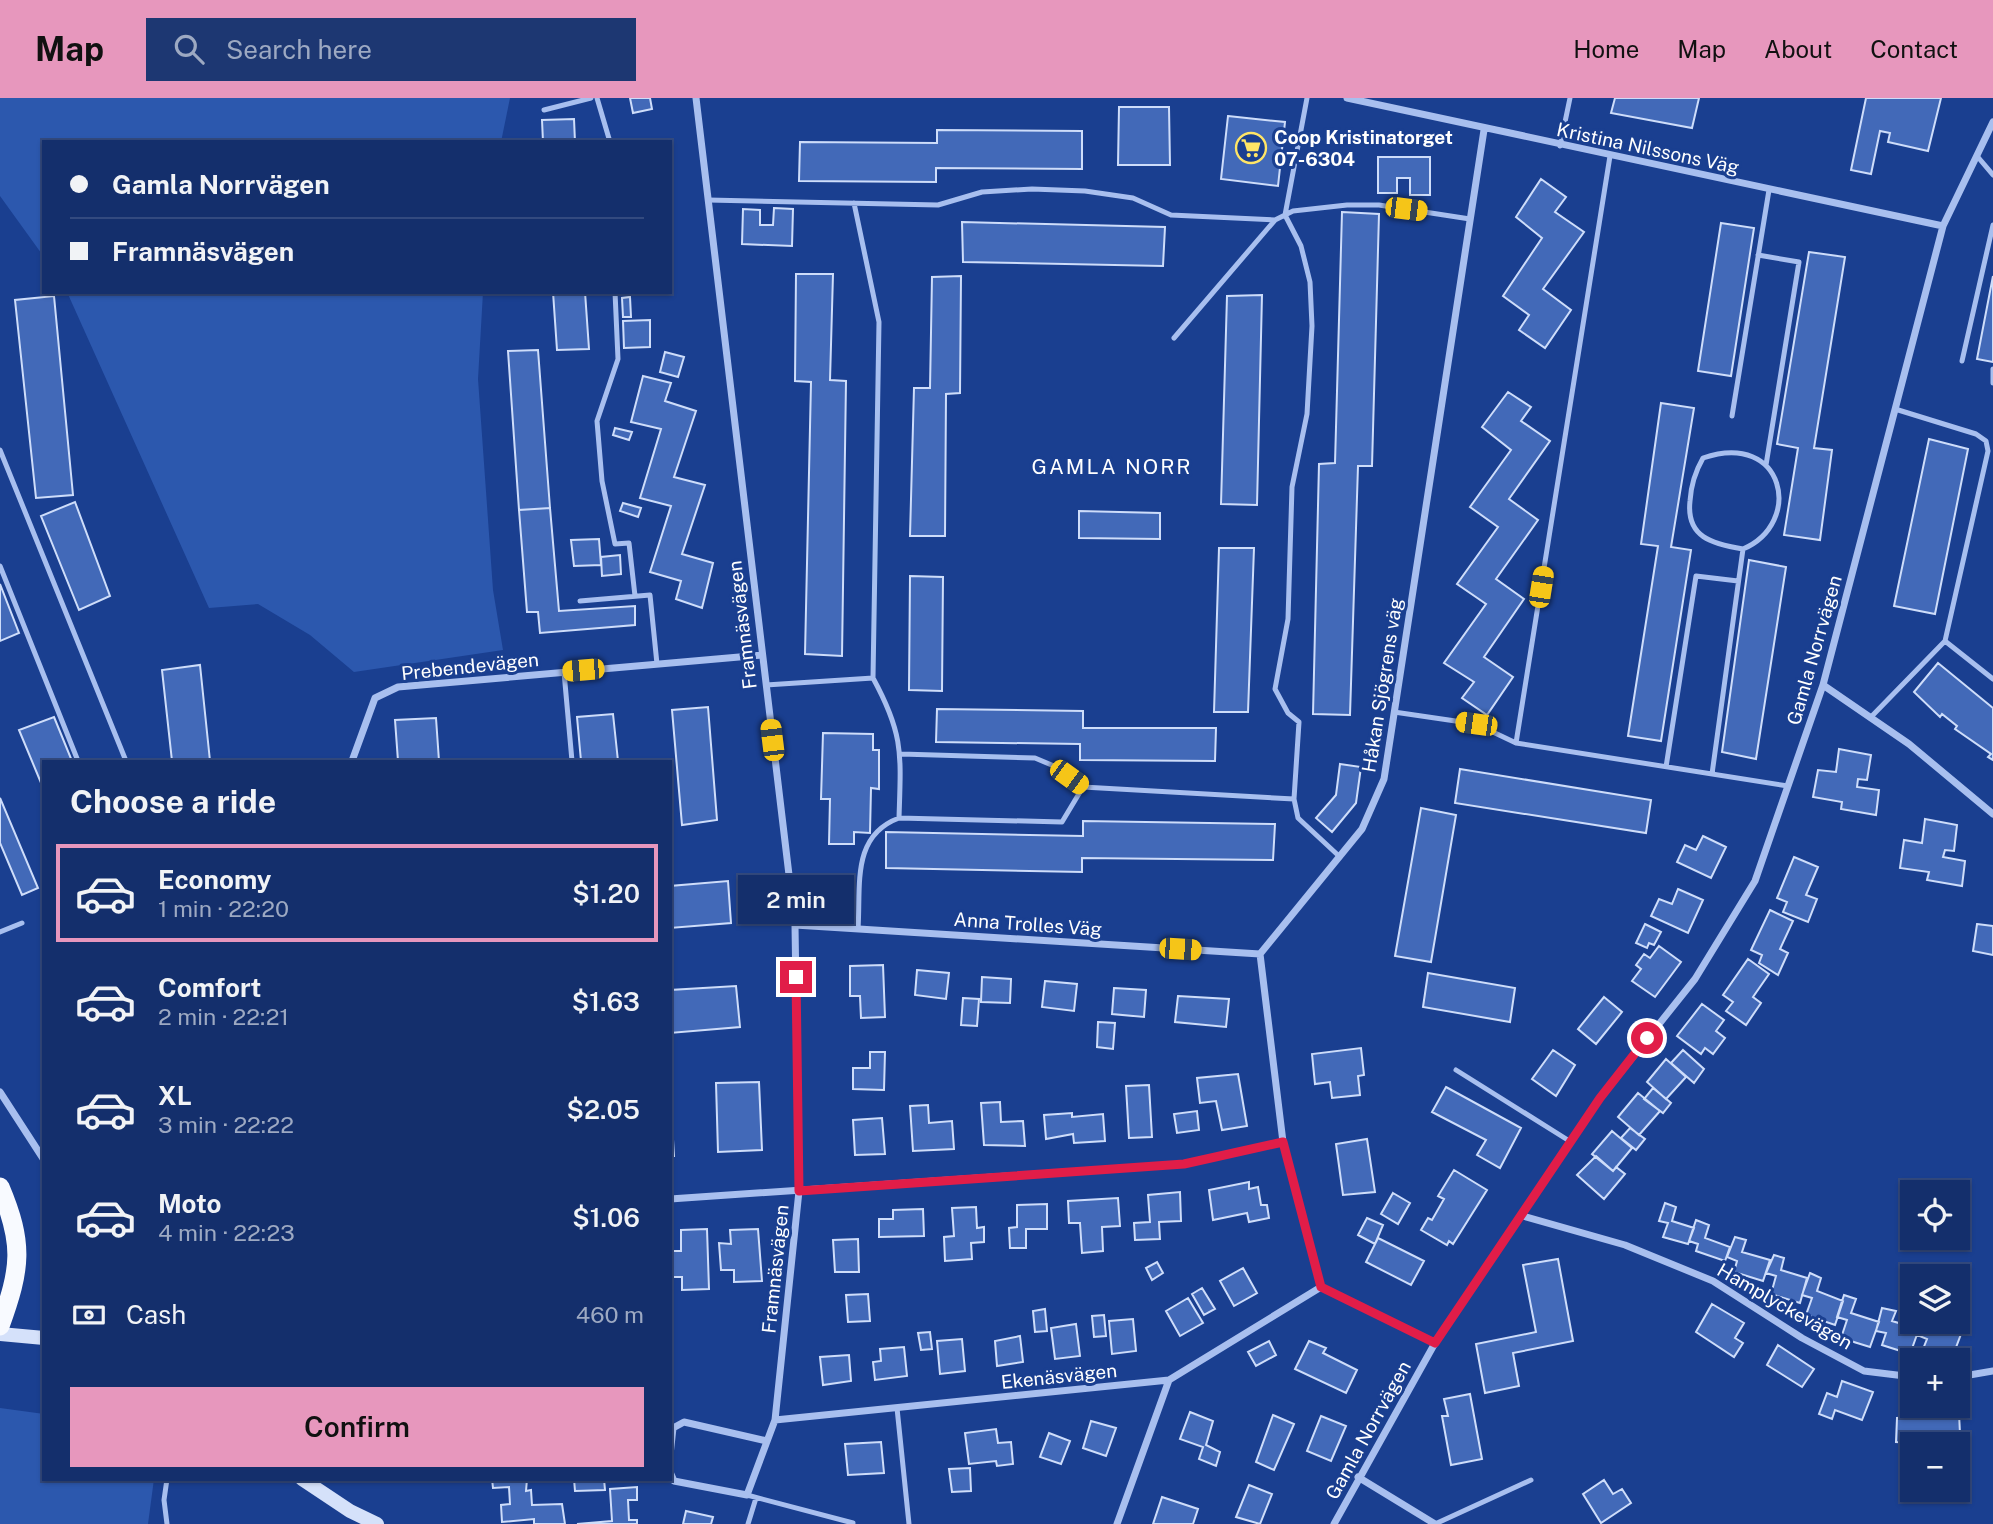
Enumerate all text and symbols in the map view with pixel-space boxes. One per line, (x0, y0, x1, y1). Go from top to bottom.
search box (146, 18, 636, 81)
text: Map (35, 30, 104, 68)
icon: search (170, 30, 208, 68)
text: Search here (226, 34, 372, 65)
text: Home (1573, 35, 1639, 63)
text: Map (1677, 35, 1726, 63)
text: About (1764, 35, 1832, 63)
text: Contact (1870, 35, 1958, 63)
street label: Kristina Nilssons Väg (1555, 118, 1742, 178)
place label: Coop Kristinatorget 07-6304 (1274, 126, 1453, 170)
supermarket icon: Coop Kristinatorget 07-6304 (1234, 131, 1268, 165)
text: Gamla Norrvägen (112, 169, 330, 200)
car (1384, 196, 1429, 222)
text: Framnäsvägen (112, 236, 294, 267)
district label: GAMLA NORR (1031, 454, 1193, 479)
street label: Framnäsvägen (723, 559, 761, 691)
car (1528, 565, 1555, 609)
street label: Gamla Norrvägen (1782, 573, 1846, 727)
street label: Håkan Sjögrens väg (1357, 596, 1407, 774)
street label: Prebendevägen (400, 648, 540, 684)
car (562, 658, 605, 682)
car (1454, 711, 1499, 737)
car (760, 718, 785, 762)
car (1046, 756, 1093, 798)
text: Choose a ride (70, 783, 276, 820)
icon: car (74, 862, 137, 925)
text: Economy (158, 864, 271, 895)
callout: 2 min (738, 876, 854, 924)
text: $1.20 (572, 878, 640, 909)
text: 2 min (766, 886, 826, 913)
text: 1 min · 22:20 (158, 895, 289, 922)
street label: Anna Trolles Väg (953, 908, 1103, 940)
car (1159, 937, 1202, 961)
route end (780, 961, 812, 993)
icon: car (74, 970, 137, 1033)
text: Comfort (158, 972, 261, 1003)
text: $1.63 (572, 986, 640, 1017)
text: 2 min · 22:21 (158, 1003, 289, 1030)
route start (1631, 1022, 1663, 1054)
icon: car (74, 1078, 137, 1141)
text: XL (158, 1080, 192, 1111)
text: $2.05 (567, 1094, 640, 1125)
text: 3 min · 22:22 (158, 1111, 294, 1138)
map controls (1900, 1180, 1970, 1502)
button: locate (1900, 1180, 1970, 1250)
icon: car (74, 1186, 137, 1249)
text: Moto (158, 1188, 221, 1219)
text: $1.06 (572, 1202, 640, 1233)
street label: Framnäsvägen (757, 1204, 793, 1334)
text: 4 min · 22:23 (158, 1219, 295, 1246)
street label: Hamplyckevägen (1714, 1258, 1856, 1354)
button: layers (1900, 1264, 1970, 1334)
icon: cash (70, 1296, 108, 1334)
text: Cash (126, 1299, 186, 1330)
text: 460 m (576, 1301, 644, 1328)
button: + (1900, 1348, 1970, 1418)
street label: Gamla Norrvägen (1321, 1357, 1415, 1503)
street label: Ekenäsvägen (1000, 1359, 1118, 1393)
button: Confirm (70, 1387, 644, 1467)
button: − (1900, 1432, 1970, 1502)

